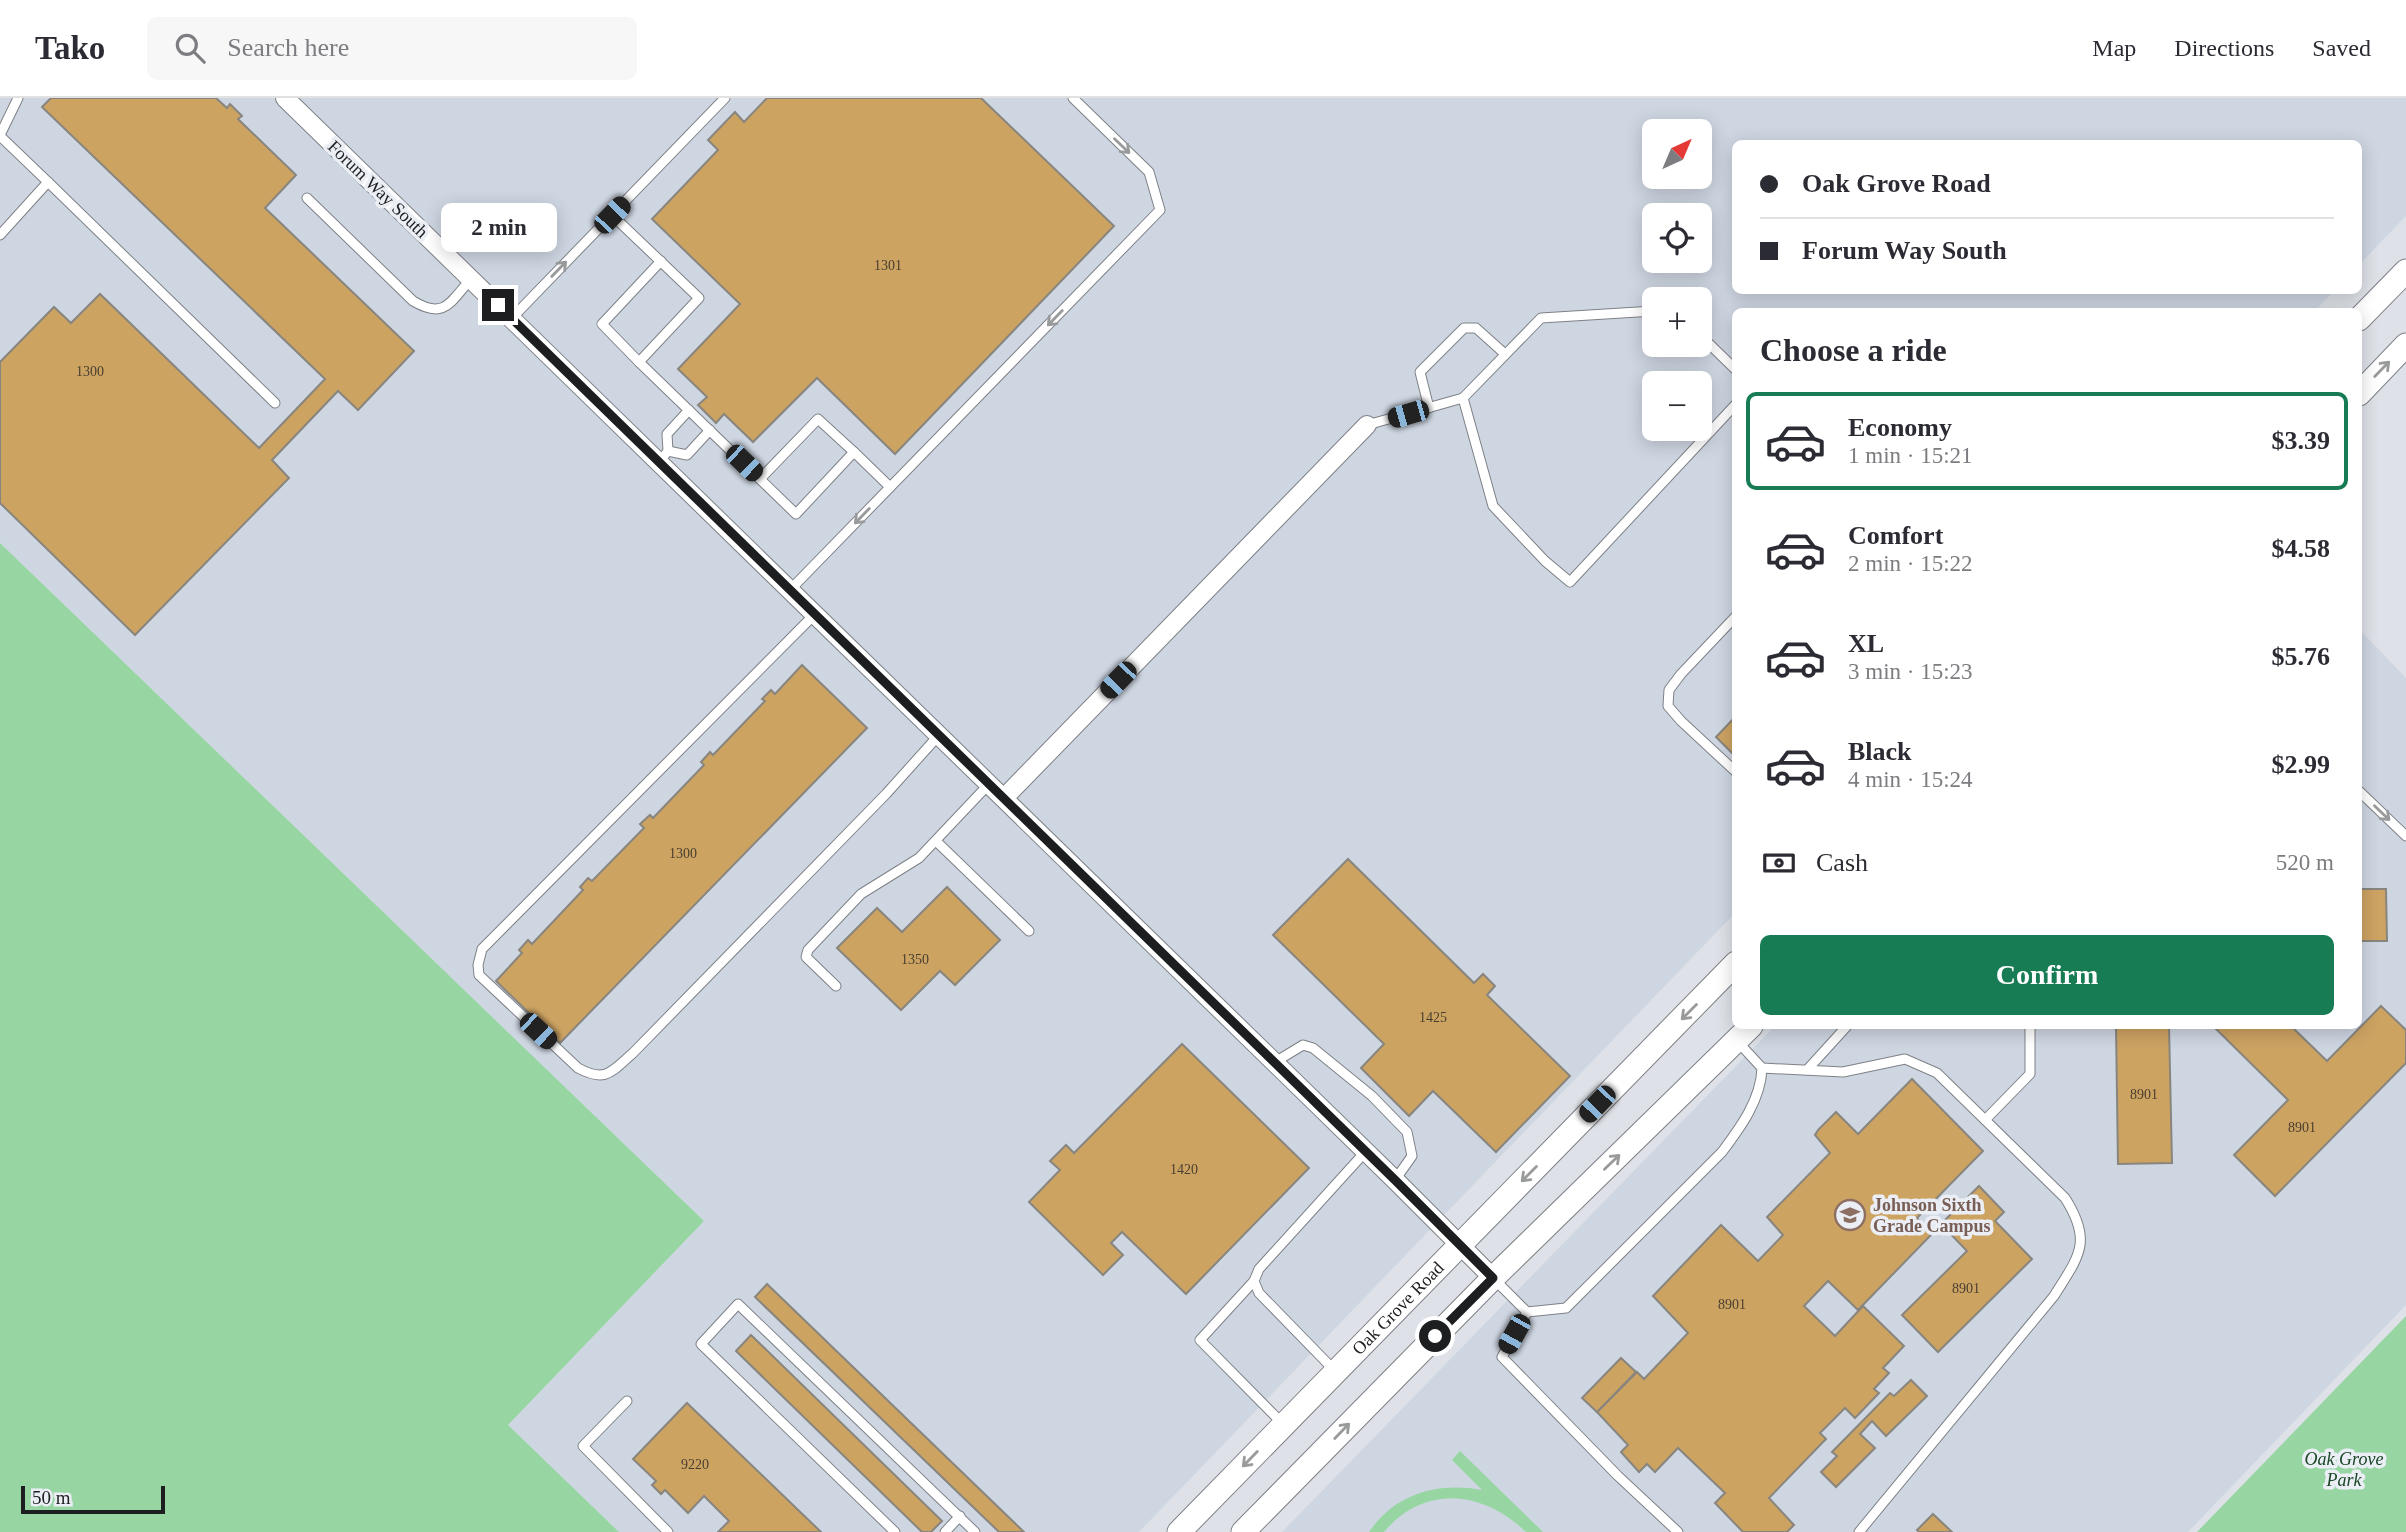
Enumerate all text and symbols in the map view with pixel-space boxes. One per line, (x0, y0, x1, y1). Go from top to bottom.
search box (147, 17, 637, 80)
icon: search (171, 29, 209, 67)
text: Tako (35, 30, 105, 66)
text: Search here (227, 33, 349, 62)
text: Map (2092, 35, 2136, 61)
text: Directions (2174, 35, 2274, 61)
text: Saved (2312, 35, 2371, 61)
north arrow (1642, 119, 1712, 189)
map controls (1642, 119, 1712, 441)
street label: Forum Way South (324, 136, 432, 242)
one-way arrow (1113, 137, 1130, 154)
text: Oak Grove Road (1802, 169, 1991, 198)
car (590, 193, 635, 237)
button: locate (1642, 203, 1712, 273)
callout: 2 min (440, 204, 556, 252)
text: 2 min (471, 215, 527, 240)
text: Forum Way South (1802, 236, 2007, 265)
house number: 1301 (874, 258, 902, 273)
one-way arrow (551, 261, 568, 278)
button: + (1642, 287, 1712, 357)
route end (482, 289, 514, 321)
one-way arrow (1047, 309, 1064, 326)
text: Choose a ride (1760, 332, 1947, 368)
one-way arrow (2374, 361, 2391, 378)
house number: 1300 (76, 364, 104, 379)
button: − (1642, 371, 1712, 441)
car (1385, 398, 1432, 430)
icon: car (1764, 410, 1827, 473)
text: Economy (1848, 413, 1952, 442)
text: $3.39 (2272, 426, 2330, 455)
car (722, 441, 767, 485)
text: 1 min · 15:21 (1848, 443, 1973, 468)
one-way arrow (854, 507, 871, 524)
icon: car (1764, 518, 1827, 581)
text: Comfort (1848, 521, 1943, 550)
text: $4.58 (2272, 534, 2330, 563)
text: 2 min · 15:22 (1848, 551, 1973, 576)
icon: car (1764, 626, 1827, 689)
text: XL (1848, 629, 1884, 658)
text: $5.76 (2272, 642, 2330, 671)
car (1096, 658, 1141, 702)
text: 3 min · 15:23 (1848, 659, 1973, 684)
icon: car (1764, 734, 1827, 797)
text: Black (1848, 737, 1912, 766)
text: $2.99 (2272, 750, 2330, 779)
text: 4 min · 15:24 (1848, 767, 1973, 792)
one-way arrow (2374, 805, 2391, 822)
icon: cash (1760, 844, 1798, 882)
house number: 1300 (669, 846, 697, 861)
text: Cash (1816, 848, 1868, 877)
text: 520 m (2276, 850, 2334, 875)
button: Confirm (1760, 935, 2334, 1015)
house number: 1350 (901, 952, 929, 967)
one-way arrow (1681, 1004, 1698, 1021)
car (516, 1009, 561, 1053)
house number: 1425 (1419, 1010, 1447, 1025)
car (1575, 1082, 1620, 1126)
house number: 8901 (2130, 1087, 2158, 1102)
house number: 8901 (2288, 1120, 2316, 1135)
one-way arrow (1603, 1153, 1620, 1170)
house number: 1420 (1170, 1162, 1198, 1177)
one-way arrow (1521, 1166, 1538, 1183)
place label: Johnson Sixth Grade Campus (1873, 1195, 1991, 1236)
school or university icon: Johnson Sixth Grade Campus (1833, 1198, 1867, 1232)
street label: Oak Grove Road (1348, 1258, 1448, 1359)
house number: 8901 (1952, 1281, 1980, 1296)
house number: 8901 (1718, 1297, 1746, 1312)
car (1495, 1311, 1534, 1357)
route start (1419, 1320, 1451, 1352)
one-way arrow (1334, 1423, 1351, 1440)
park label: Oak Grove Park (2305, 1449, 2383, 1490)
one-way arrow (1241, 1450, 1258, 1467)
house number: 9220 (681, 1457, 709, 1472)
scale bar (21, 1483, 164, 1515)
text: 50 m (32, 1487, 71, 1508)

